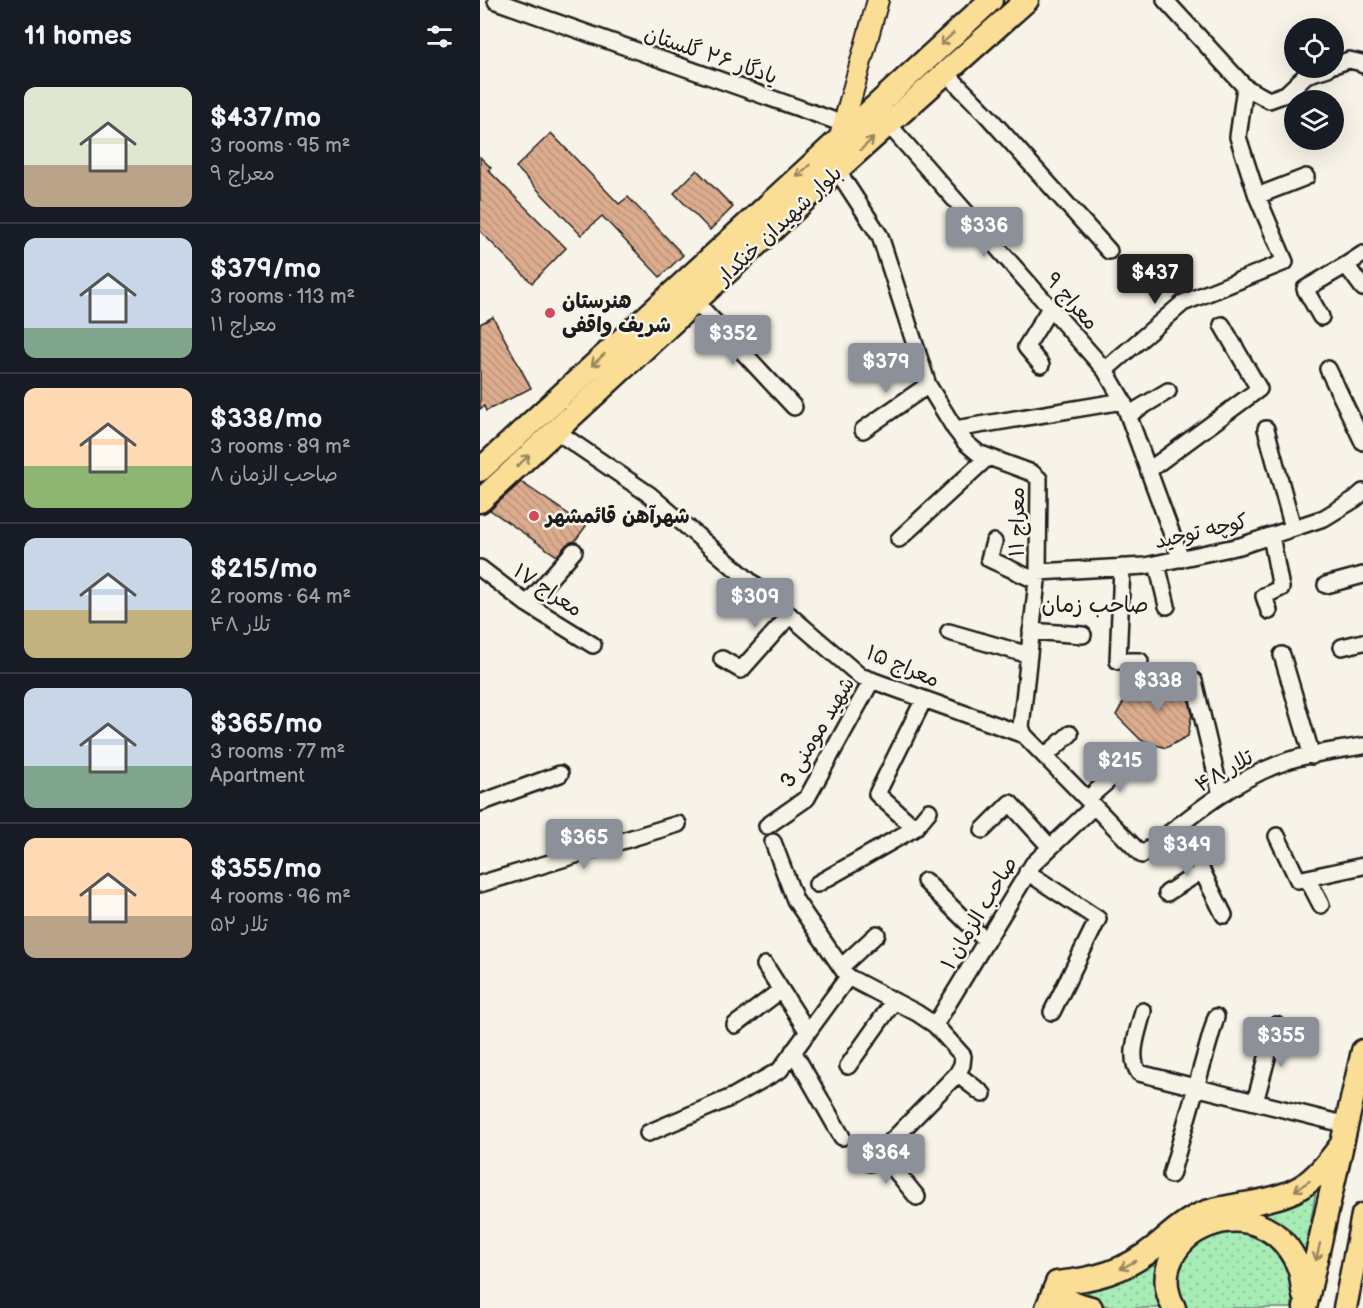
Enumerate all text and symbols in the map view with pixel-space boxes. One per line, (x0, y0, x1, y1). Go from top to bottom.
map controls (1284, 18, 1344, 150)
button: locate (1284, 18, 1344, 78)
icon: filters (423, 20, 456, 53)
text: 11 homes (24, 21, 132, 52)
street label: یادگار ۲۶ گلستان (641, 21, 781, 90)
one-way arrow (940, 32, 955, 46)
button: layers (1284, 90, 1344, 150)
text: $437/mo (210, 103, 321, 134)
icon: home (72, 111, 144, 183)
text: 3 rooms · 95 m² (210, 134, 350, 158)
one-way arrow (859, 137, 874, 151)
street label: بلوار شهیدان خنکدار (710, 161, 847, 291)
text: معراج ۹ (210, 162, 275, 186)
one-way arrow (796, 164, 811, 178)
pin: $336 (948, 207, 1020, 258)
text: $336 (960, 214, 1008, 238)
text: $379/mo (210, 254, 321, 285)
pin: $437 (1119, 254, 1191, 305)
text: $437 (1131, 261, 1179, 285)
icon: home (72, 262, 144, 334)
street label: معراج ۹ (1039, 267, 1103, 336)
text: 3 rooms · 113 m² (210, 285, 355, 309)
place label: هنرستان شریف واقفی (562, 289, 671, 338)
marker: هنرستان شریف واقفی (543, 306, 557, 320)
text: معراج ۱۱ (210, 313, 277, 337)
pin: $352 (697, 315, 769, 366)
text: $352 (709, 322, 757, 346)
pin: $379 (850, 343, 922, 394)
text: $379 (862, 350, 910, 374)
one-way arrow (591, 353, 606, 367)
text: $338/mo (210, 404, 322, 435)
icon: home (72, 412, 144, 484)
text: 3 rooms · 89 m² (210, 435, 351, 459)
one-way arrow (515, 454, 530, 468)
text: صاحب الزمان ۸ (210, 463, 338, 487)
street label: معراج ۱۱ (1005, 487, 1031, 557)
place label: شهرآهن قائمشهر (544, 504, 690, 529)
marker: شهرآهن قائمشهر (527, 509, 541, 523)
street label: کوچه توحید (1152, 509, 1250, 554)
text: $215/mo (210, 554, 317, 585)
street label: معراج ۱۷ (508, 558, 587, 623)
icon: home (72, 562, 144, 634)
pin: $309 (719, 578, 791, 629)
text: 2 rooms · 64 m² (210, 585, 351, 609)
text: $309 (730, 585, 780, 609)
district label: صاحب زمان (1041, 592, 1149, 619)
text: تلار ۴۸ (210, 613, 270, 637)
street label: معراج ۱۵ (862, 640, 943, 694)
pin: $338 (1122, 662, 1194, 713)
text: $338 (1134, 669, 1182, 693)
street label: شهید مومنی 3 (775, 672, 861, 793)
text: $365/mo (210, 709, 322, 740)
icon: home (72, 712, 144, 784)
text: 3 rooms · 77 m² (210, 740, 345, 764)
pin: $215 (1084, 742, 1156, 793)
street label: تلار ۴۸ (1191, 744, 1259, 798)
text: $215 (1098, 749, 1142, 773)
text: Apartment (210, 764, 305, 788)
pin: $365 (548, 819, 620, 870)
text: $365 (560, 826, 608, 850)
pin: $349 (1151, 826, 1223, 877)
text: $349 (1163, 833, 1211, 857)
street label: صاحب الزمان ۱ (936, 852, 1023, 974)
text: $355/mo (210, 854, 322, 885)
icon: home (72, 862, 144, 934)
text: 4 rooms · 96 m² (210, 885, 351, 909)
text: تلار ۵۲ (210, 913, 268, 937)
pin: $355 (1245, 1017, 1317, 1068)
text: $355 (1257, 1024, 1305, 1048)
pin: $364 (850, 1134, 922, 1185)
text: $364 (862, 1141, 910, 1165)
one-way arrow (1294, 1181, 1311, 1193)
one-way arrow (1311, 1242, 1323, 1261)
one-way arrow (1120, 1259, 1137, 1271)

